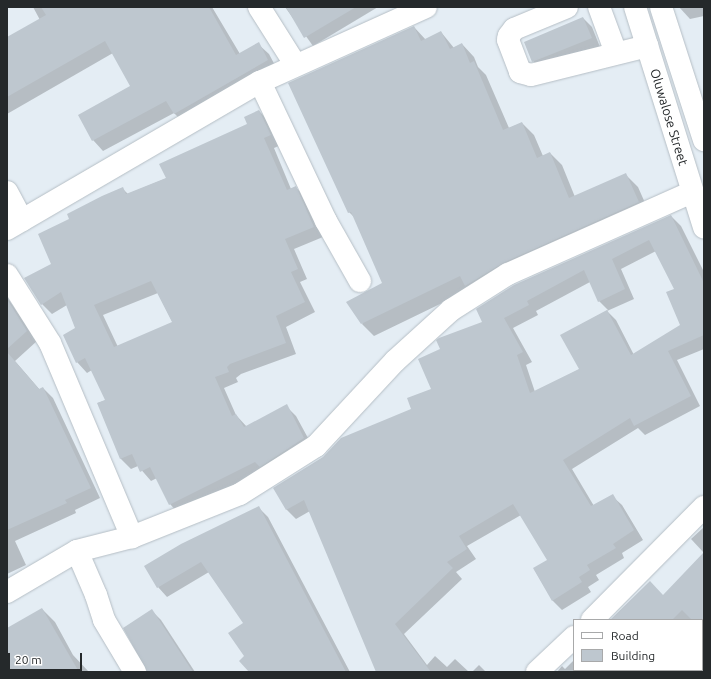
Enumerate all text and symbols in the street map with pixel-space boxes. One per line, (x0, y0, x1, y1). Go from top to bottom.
street label: Oluwalose Street (647, 67, 691, 167)
legend (573, 619, 703, 671)
text: Road (611, 629, 639, 642)
scale bar (10, 645, 84, 671)
text: Building (611, 649, 655, 662)
text: 20 m (15, 653, 42, 666)

